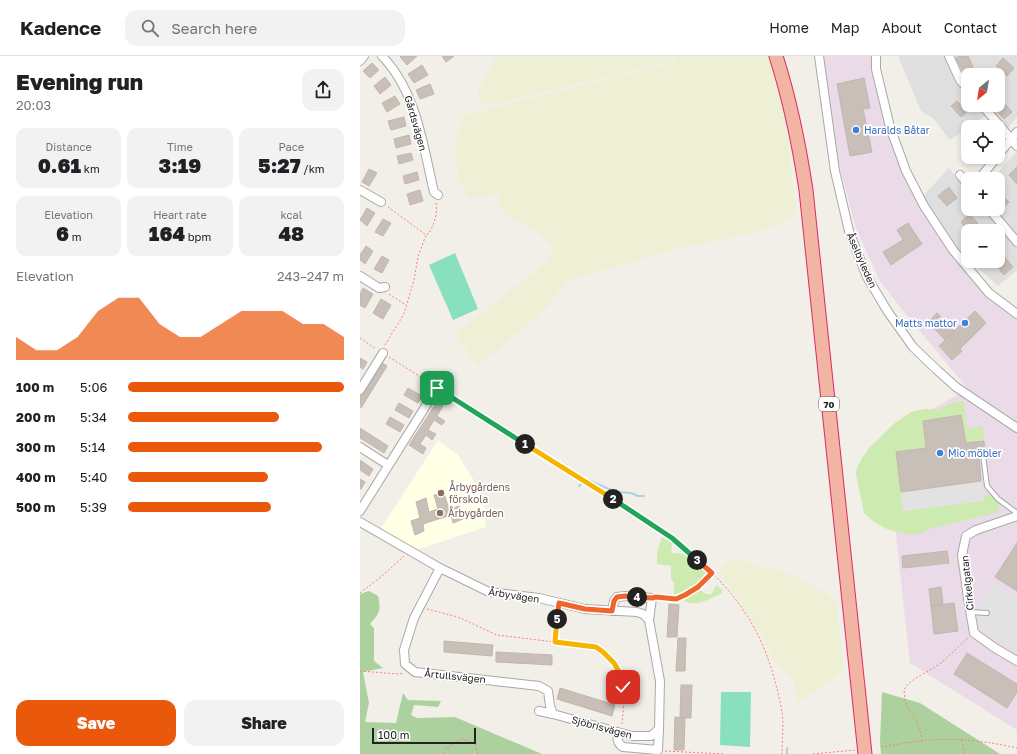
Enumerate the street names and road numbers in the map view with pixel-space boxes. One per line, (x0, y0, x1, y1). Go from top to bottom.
street label: Gårdsvägen (402, 94, 430, 152)
street label: Åselbyleden (844, 230, 880, 290)
road number: 70 (819, 397, 839, 411)
street label: Cirkelgatan (958, 555, 976, 611)
street label: Årbyvägen (488, 584, 541, 605)
street label: Årtullsvägen (424, 666, 486, 685)
street label: Sjöbrisvägen (570, 713, 634, 741)

